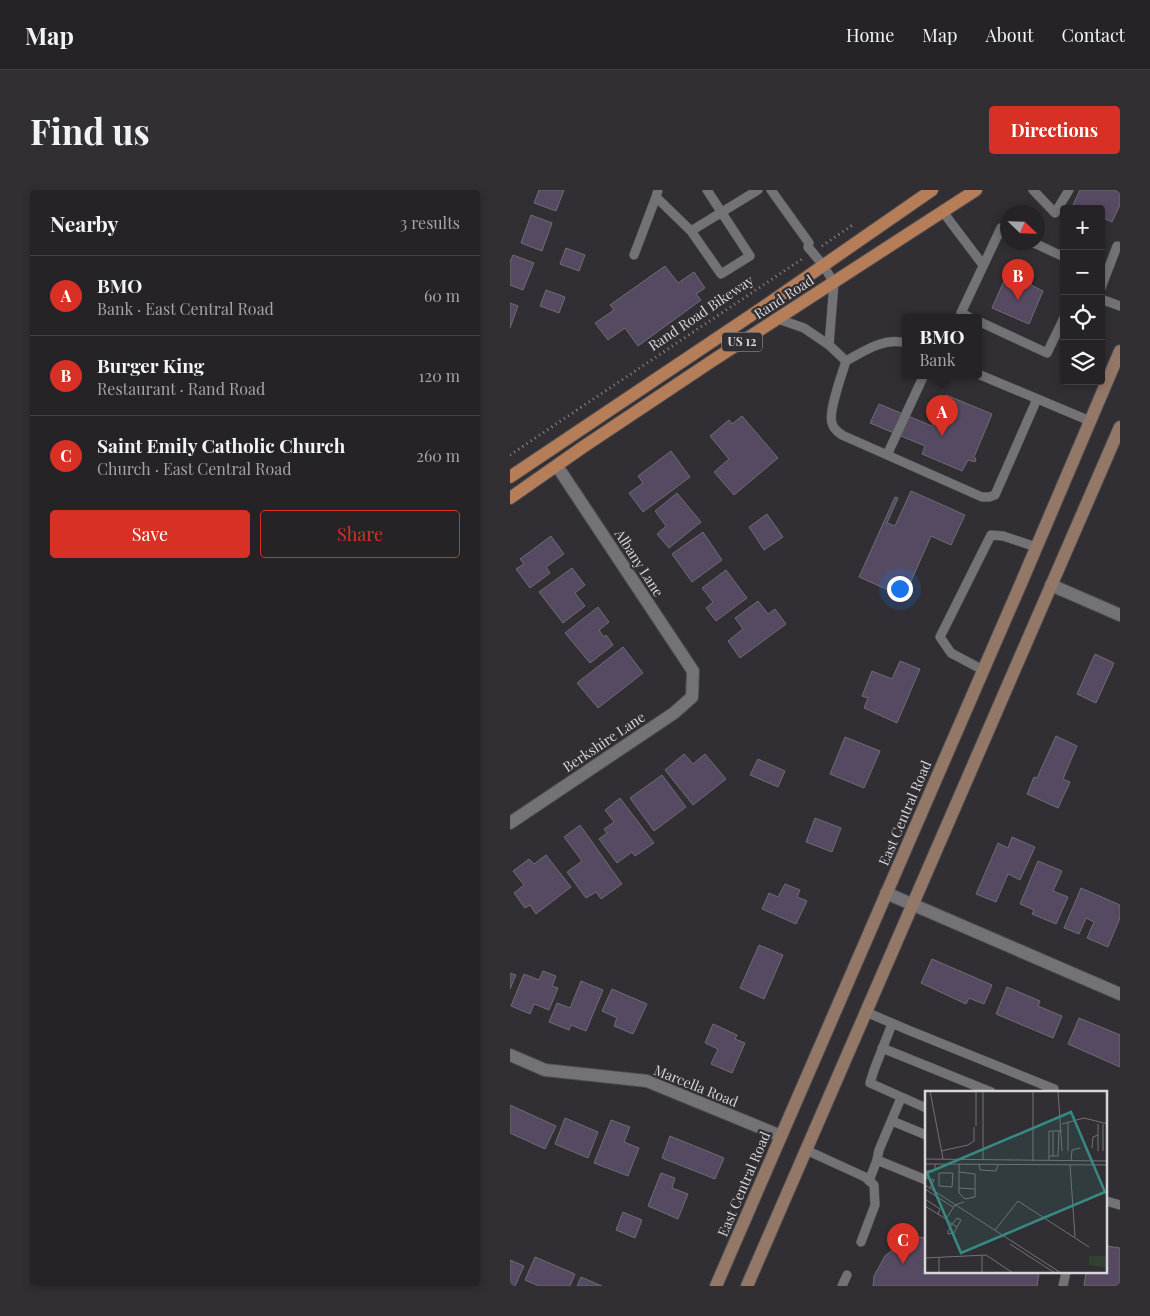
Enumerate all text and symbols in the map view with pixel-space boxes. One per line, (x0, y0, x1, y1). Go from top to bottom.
text: Map (25, 19, 74, 51)
text: Home (846, 23, 894, 47)
text: Map (922, 23, 957, 47)
text: About (985, 23, 1034, 47)
text: Contact (1062, 23, 1125, 47)
button: Directions (989, 106, 1120, 154)
text: Find us (30, 107, 150, 154)
north arrow (1000, 205, 1045, 250)
map controls (1060, 205, 1105, 385)
button: + (1060, 205, 1105, 250)
text: Nearby (50, 209, 119, 237)
text: 3 results (400, 212, 460, 233)
button: − (1060, 250, 1105, 295)
pin: B (1002, 259, 1034, 300)
street label: Rand Road Bikeway (644, 270, 757, 355)
street label: Rand Road (750, 270, 817, 323)
text: BMO (97, 272, 142, 298)
text: A (61, 285, 71, 306)
text: 60 m (424, 285, 460, 306)
button: locate (1060, 295, 1105, 340)
text: Bank · East Central Road (97, 298, 274, 319)
popup (902, 314, 982, 379)
text: BMO (919, 323, 965, 349)
road number: US 12 (722, 332, 762, 352)
button: layers (1060, 340, 1105, 385)
text: Bank (919, 349, 956, 370)
text: Burger King (97, 352, 204, 378)
text: B (61, 365, 71, 386)
text: 120 m (419, 365, 460, 386)
text: Restaurant · Rand Road (97, 378, 265, 399)
pin: A (926, 395, 958, 436)
text: Saint Emily Catholic Church (97, 432, 345, 458)
text: C (60, 445, 72, 466)
text: 260 m (416, 445, 460, 466)
text: Church · East Central Road (97, 458, 292, 479)
button: Save (50, 510, 250, 558)
button: Share (260, 510, 460, 558)
street label: Albany Lane (610, 525, 668, 600)
your location (887, 576, 913, 602)
street label: Berkshire Lane (559, 707, 649, 776)
street label: East Central Road (874, 757, 935, 868)
street label: Marcella Road (651, 1060, 741, 1111)
inset map (925, 1091, 1108, 1274)
street label: East Central Road (713, 1128, 774, 1239)
pin: C (887, 1223, 919, 1264)

